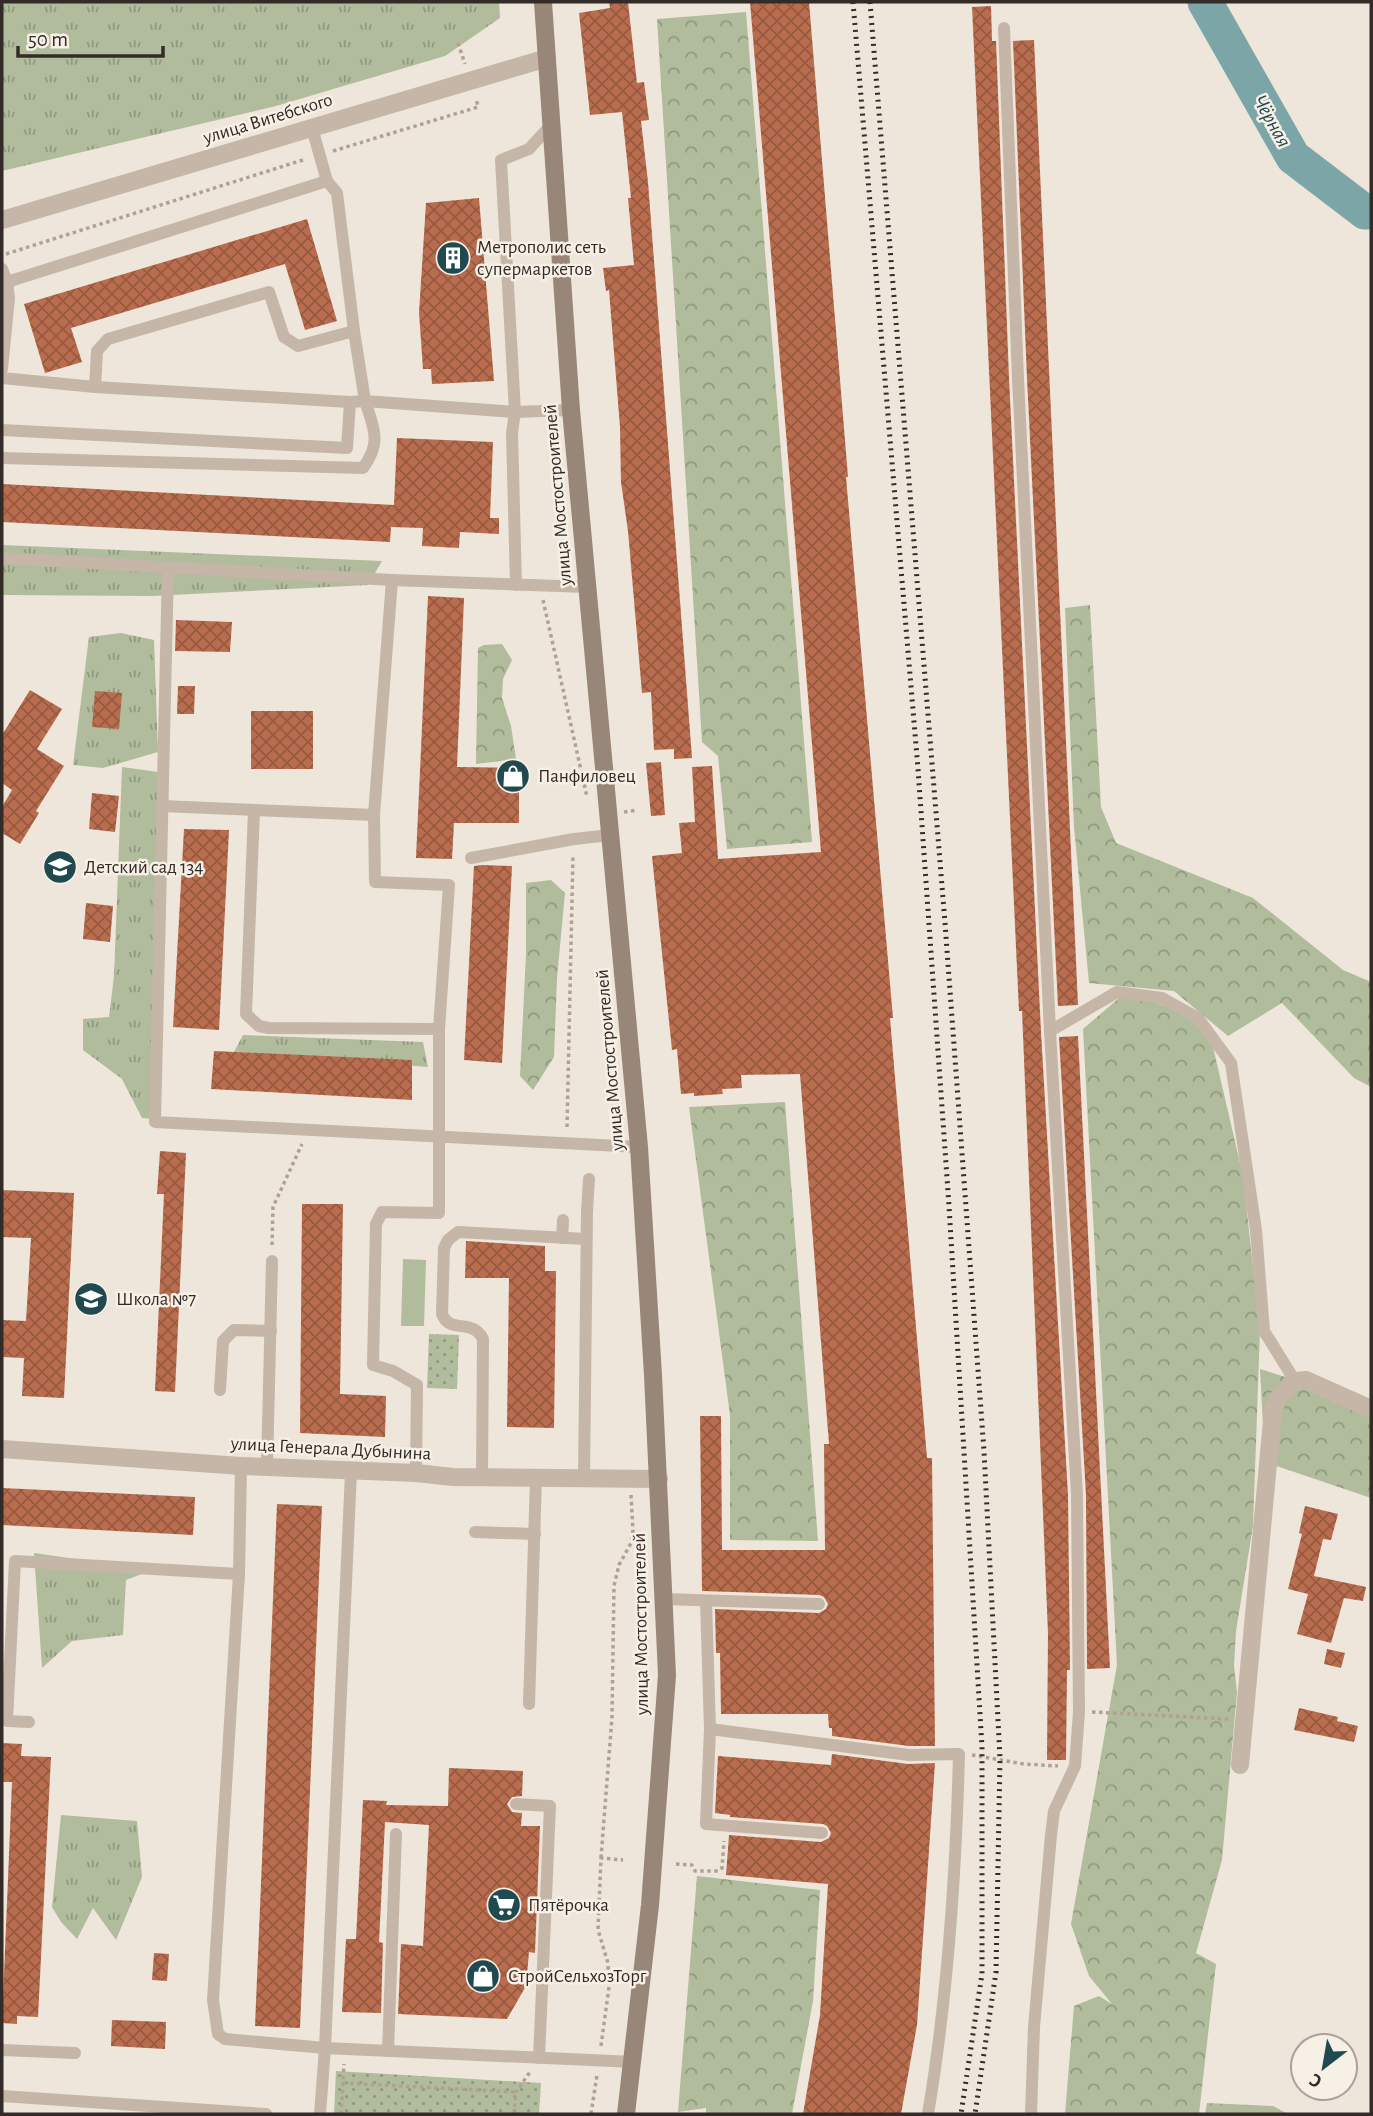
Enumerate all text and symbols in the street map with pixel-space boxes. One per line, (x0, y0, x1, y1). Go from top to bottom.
scale bar (18, 14, 163, 58)
text: 50 m (28, 29, 68, 50)
street label: улица Витебского (200, 90, 335, 148)
water label: Чёрная (1248, 91, 1295, 151)
place label: Метрополис cеть супермаркетов (477, 238, 606, 279)
building icon: Метрополис cеть супермаркетов (434, 239, 472, 277)
street label: улица Мостостроителей (541, 403, 575, 588)
shop icon: Панфиловец (494, 757, 532, 795)
place label: Панфиловец (538, 767, 636, 786)
school or university icon: Детский сад 134 (41, 848, 79, 886)
place label: Детский сад 134 (84, 858, 203, 877)
street label: улица Мостостроителей (593, 968, 627, 1153)
school or university icon: Школа №7 (72, 1280, 110, 1318)
place label: Школа №7 (116, 1290, 196, 1309)
street label: улица Генерала Дубынина (229, 1434, 432, 1464)
street label: улица Мостостроителей (630, 1533, 652, 1716)
supermarket icon: Пятёрочка (485, 1886, 523, 1924)
place label: Пятёрочка (528, 1896, 609, 1915)
shop icon: СтройСельхозТорг (464, 1957, 502, 1995)
place label: СтройСельхозТорг (508, 1967, 647, 1986)
north arrow (1289, 2032, 1359, 2102)
text: С (1307, 2069, 1325, 2091)

